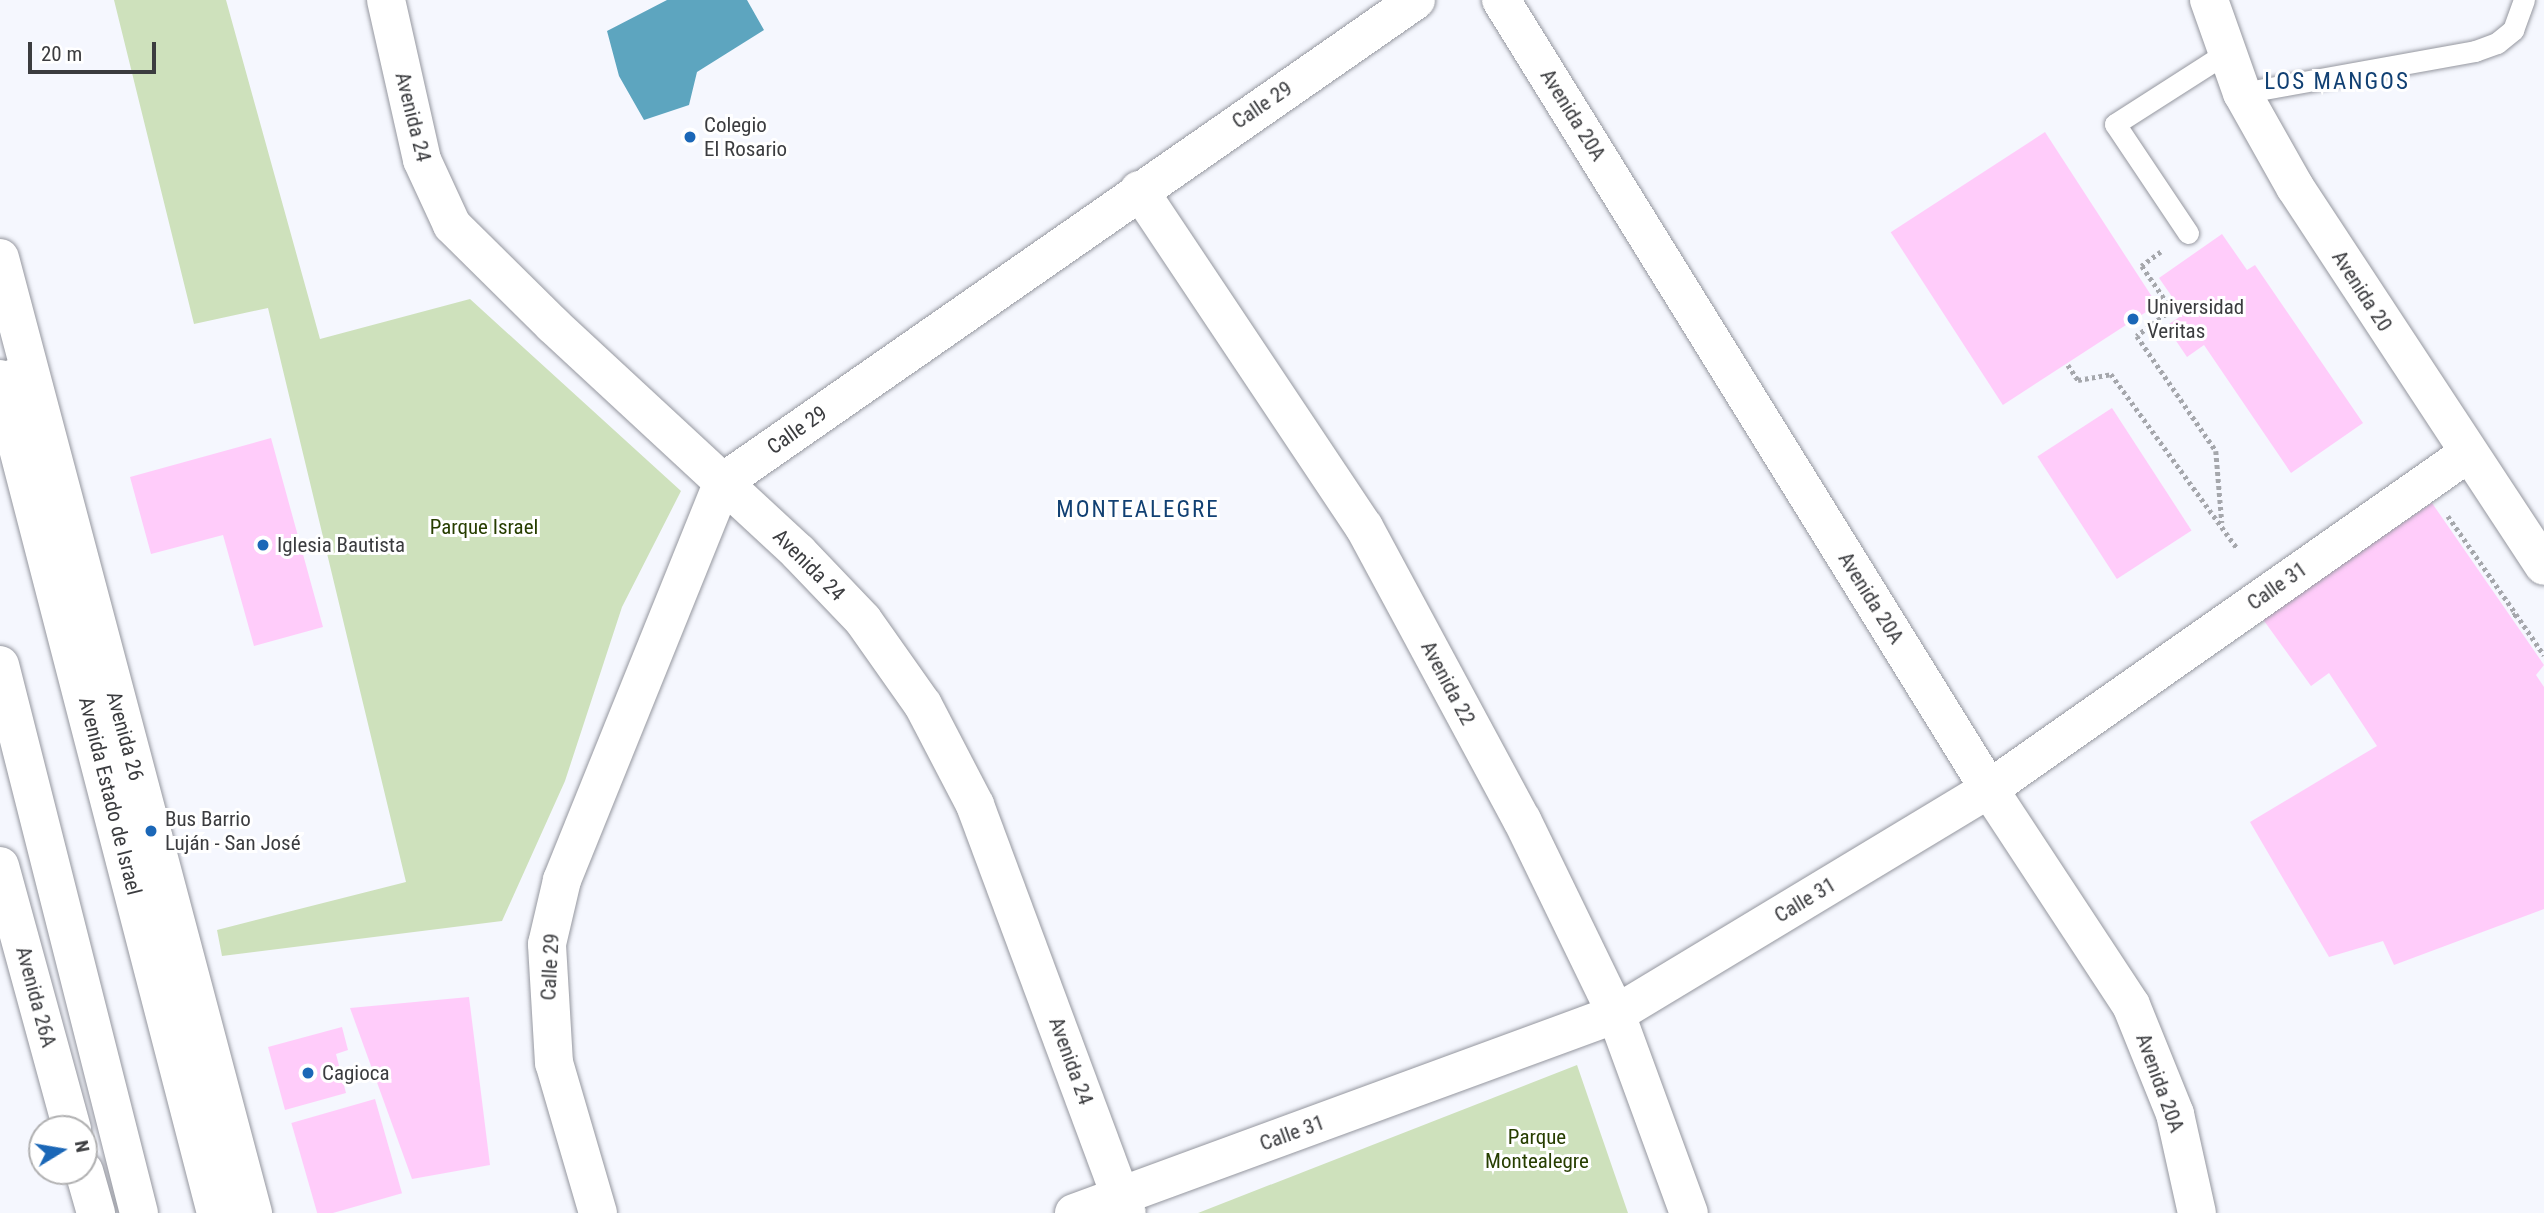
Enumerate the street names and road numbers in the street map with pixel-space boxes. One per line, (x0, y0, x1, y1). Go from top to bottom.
street label: Avenida 20A (1535, 64, 1611, 166)
street label: Avenida 24 (390, 70, 436, 164)
street label: Calle 29 (1227, 76, 1297, 134)
street label: Avenida 20 (2327, 246, 2397, 336)
street label: Calle 29 (762, 400, 832, 460)
street label: Avenida 24 (768, 524, 850, 606)
street label: Avenida 20A (1833, 547, 1909, 649)
street label: Calle 31 (2242, 556, 2312, 616)
street label: Avenida 22 (1415, 637, 1481, 729)
street label: Avenida 26 (101, 689, 149, 783)
street label: Avenida Estado de Israel (73, 694, 147, 898)
street label: Calle 31 (1770, 872, 1840, 928)
street label: Calle 29 (536, 933, 564, 1001)
street label: Avenida 26A (10, 944, 62, 1050)
street label: Avenida 24 (1044, 1014, 1098, 1108)
street label: Avenida 20A (2130, 1030, 2190, 1136)
street label: Calle 31 (1256, 1110, 1328, 1156)

